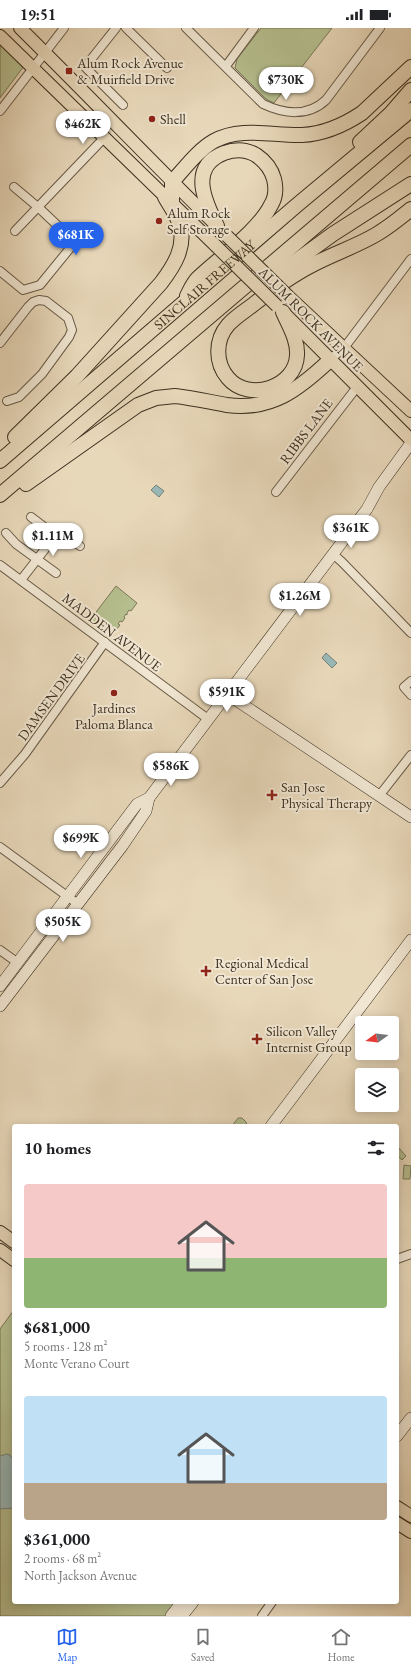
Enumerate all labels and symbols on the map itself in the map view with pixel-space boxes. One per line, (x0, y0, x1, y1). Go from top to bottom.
place label: Alum Rock Avenue & Muirfield Drive (76, 54, 184, 88)
marker: Alum Rock Avenue & Muirfield Drive (64, 66, 74, 76)
pin: $730K (258, 67, 314, 101)
place label: Shell (160, 110, 187, 128)
pin: $462K (55, 111, 111, 145)
marker: Shell (147, 114, 157, 124)
place label: Alum Rock Self Storage (166, 204, 231, 238)
marker: Alum Rock Self Storage (154, 216, 164, 226)
pin: $681K (48, 222, 104, 256)
street label: SINCLAIR FREEWAY (150, 235, 260, 333)
street label: ALUM ROCK AVENUE (254, 262, 367, 375)
street label: RIBBS LANE (276, 395, 337, 467)
pin: $361K (323, 515, 379, 549)
pin: $1.11M (20, 523, 86, 557)
pin: $1.26M (267, 583, 333, 617)
street label: MADDEN AVENUE (59, 589, 165, 675)
street label: DAMSEN DRIVE (13, 650, 89, 744)
pin: $591K (199, 679, 255, 713)
marker: Jardines Paloma Blanca (109, 688, 119, 698)
place label: Jardines Paloma Blanca (75, 699, 153, 733)
pin: $586K (143, 753, 199, 787)
place label: San Jose Physical Therapy (281, 778, 373, 812)
marker: San Jose Physical Therapy (266, 789, 278, 801)
pin: $699K (53, 825, 109, 859)
pin: $505K (35, 909, 91, 943)
place label: Regional Medical Center of San Jose (215, 954, 314, 988)
marker: Regional Medical Center of San Jose (200, 965, 212, 977)
north arrow (355, 1016, 399, 1060)
place label: Silicon Valley Internist Group (266, 1022, 352, 1056)
marker: Silicon Valley Internist Group (251, 1033, 263, 1045)

